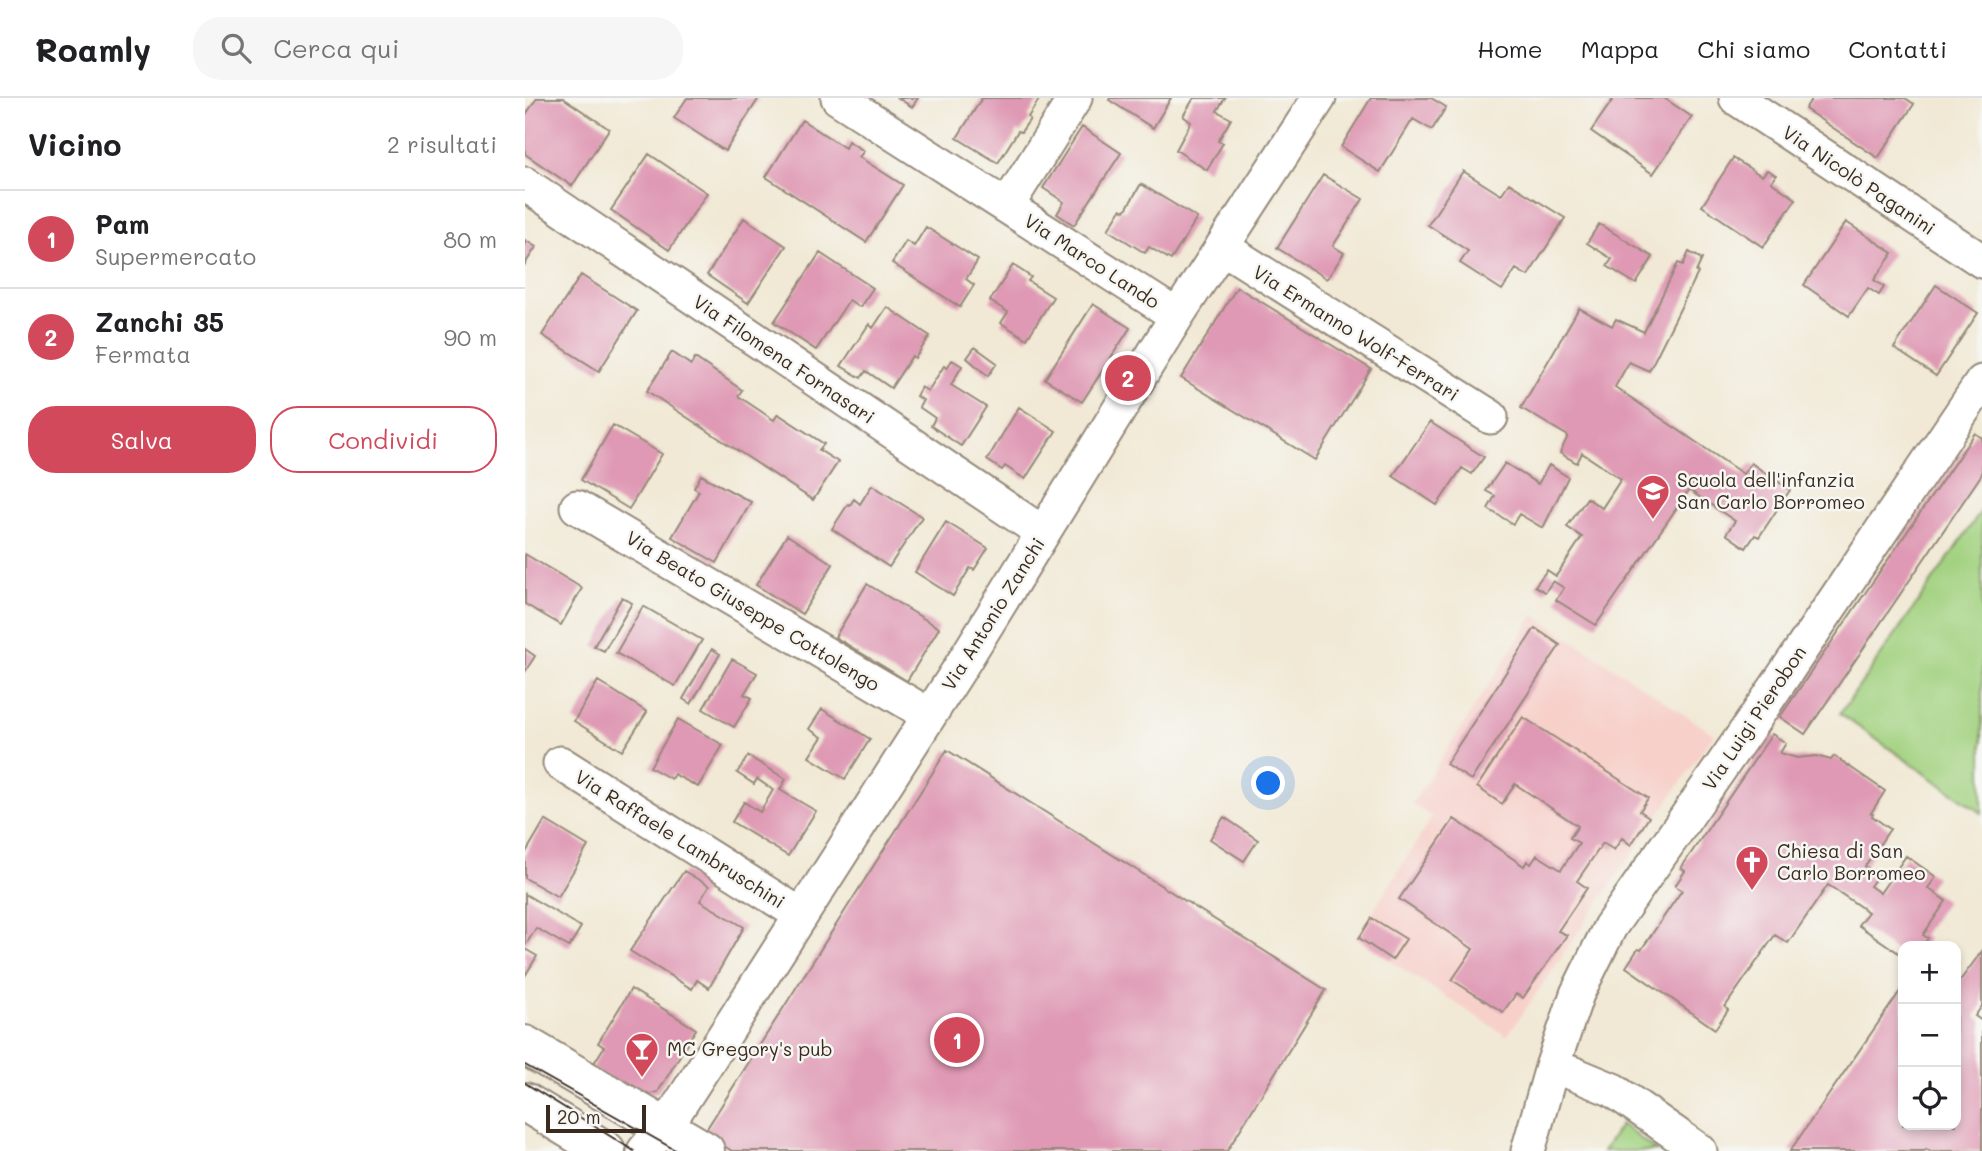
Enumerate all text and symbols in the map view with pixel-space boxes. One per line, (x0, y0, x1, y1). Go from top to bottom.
search box (193, 17, 683, 80)
text: Roamly (35, 27, 151, 70)
icon: search (217, 29, 255, 67)
text: Cerca qui (273, 31, 400, 65)
text: Home (1477, 33, 1543, 64)
text: Mappa (1581, 33, 1659, 64)
text: Chi siamo (1697, 33, 1810, 64)
text: Contatti (1848, 33, 1947, 64)
street label: Via Nicolò Paganini (1778, 119, 1941, 240)
text: Vicino (28, 124, 122, 164)
text: 2 risultati (387, 129, 497, 159)
text: Pam (95, 207, 149, 241)
street label: Via Marco Lando (1020, 207, 1165, 314)
text: 1 (46, 224, 56, 254)
text: 80 m (443, 224, 497, 254)
text: Supermercato (95, 241, 256, 271)
street label: Via Ermanno Wolf-Ferrari (1248, 259, 1464, 406)
street label: Via Filomena Fornasari (689, 288, 880, 429)
text: Zanchi 35 (95, 305, 224, 339)
text: 2 (45, 322, 57, 352)
text: 90 m (444, 322, 497, 352)
text: Fermata (95, 339, 191, 369)
pin: 2 (1105, 352, 1151, 404)
button: Salva (28, 406, 256, 473)
button: Condividi (270, 406, 497, 473)
place label: Scuola dell'infanzia San Carlo Borromeo (1677, 467, 1865, 514)
school or university icon: Scuola dell'infanzia San Carlo Borromeo (1634, 472, 1672, 521)
street label: Via Beato Giuseppe Cottolengo (622, 525, 885, 696)
street label: Via Antonio Zanchi (935, 533, 1050, 695)
street label: Via Luigi Pierobon (1696, 641, 1811, 795)
street label: Via Raffaele Lambruschini (570, 764, 790, 914)
your location (1251, 766, 1285, 800)
place label: Chiesa di San Carlo Borromeo (1777, 838, 1926, 885)
church icon: Chiesa di San Carlo Borromeo (1733, 843, 1771, 892)
map controls (1898, 941, 1961, 1130)
button: + (1898, 941, 1961, 1004)
button: − (1898, 1004, 1961, 1067)
pin: 1 (934, 1014, 980, 1066)
bar icon: MC Gregory's pub (623, 1030, 661, 1079)
place label: MC Gregory's pub (667, 1036, 833, 1061)
button: locate (1898, 1067, 1961, 1130)
scale bar (546, 1102, 646, 1134)
text: 20 m (557, 1104, 601, 1129)

